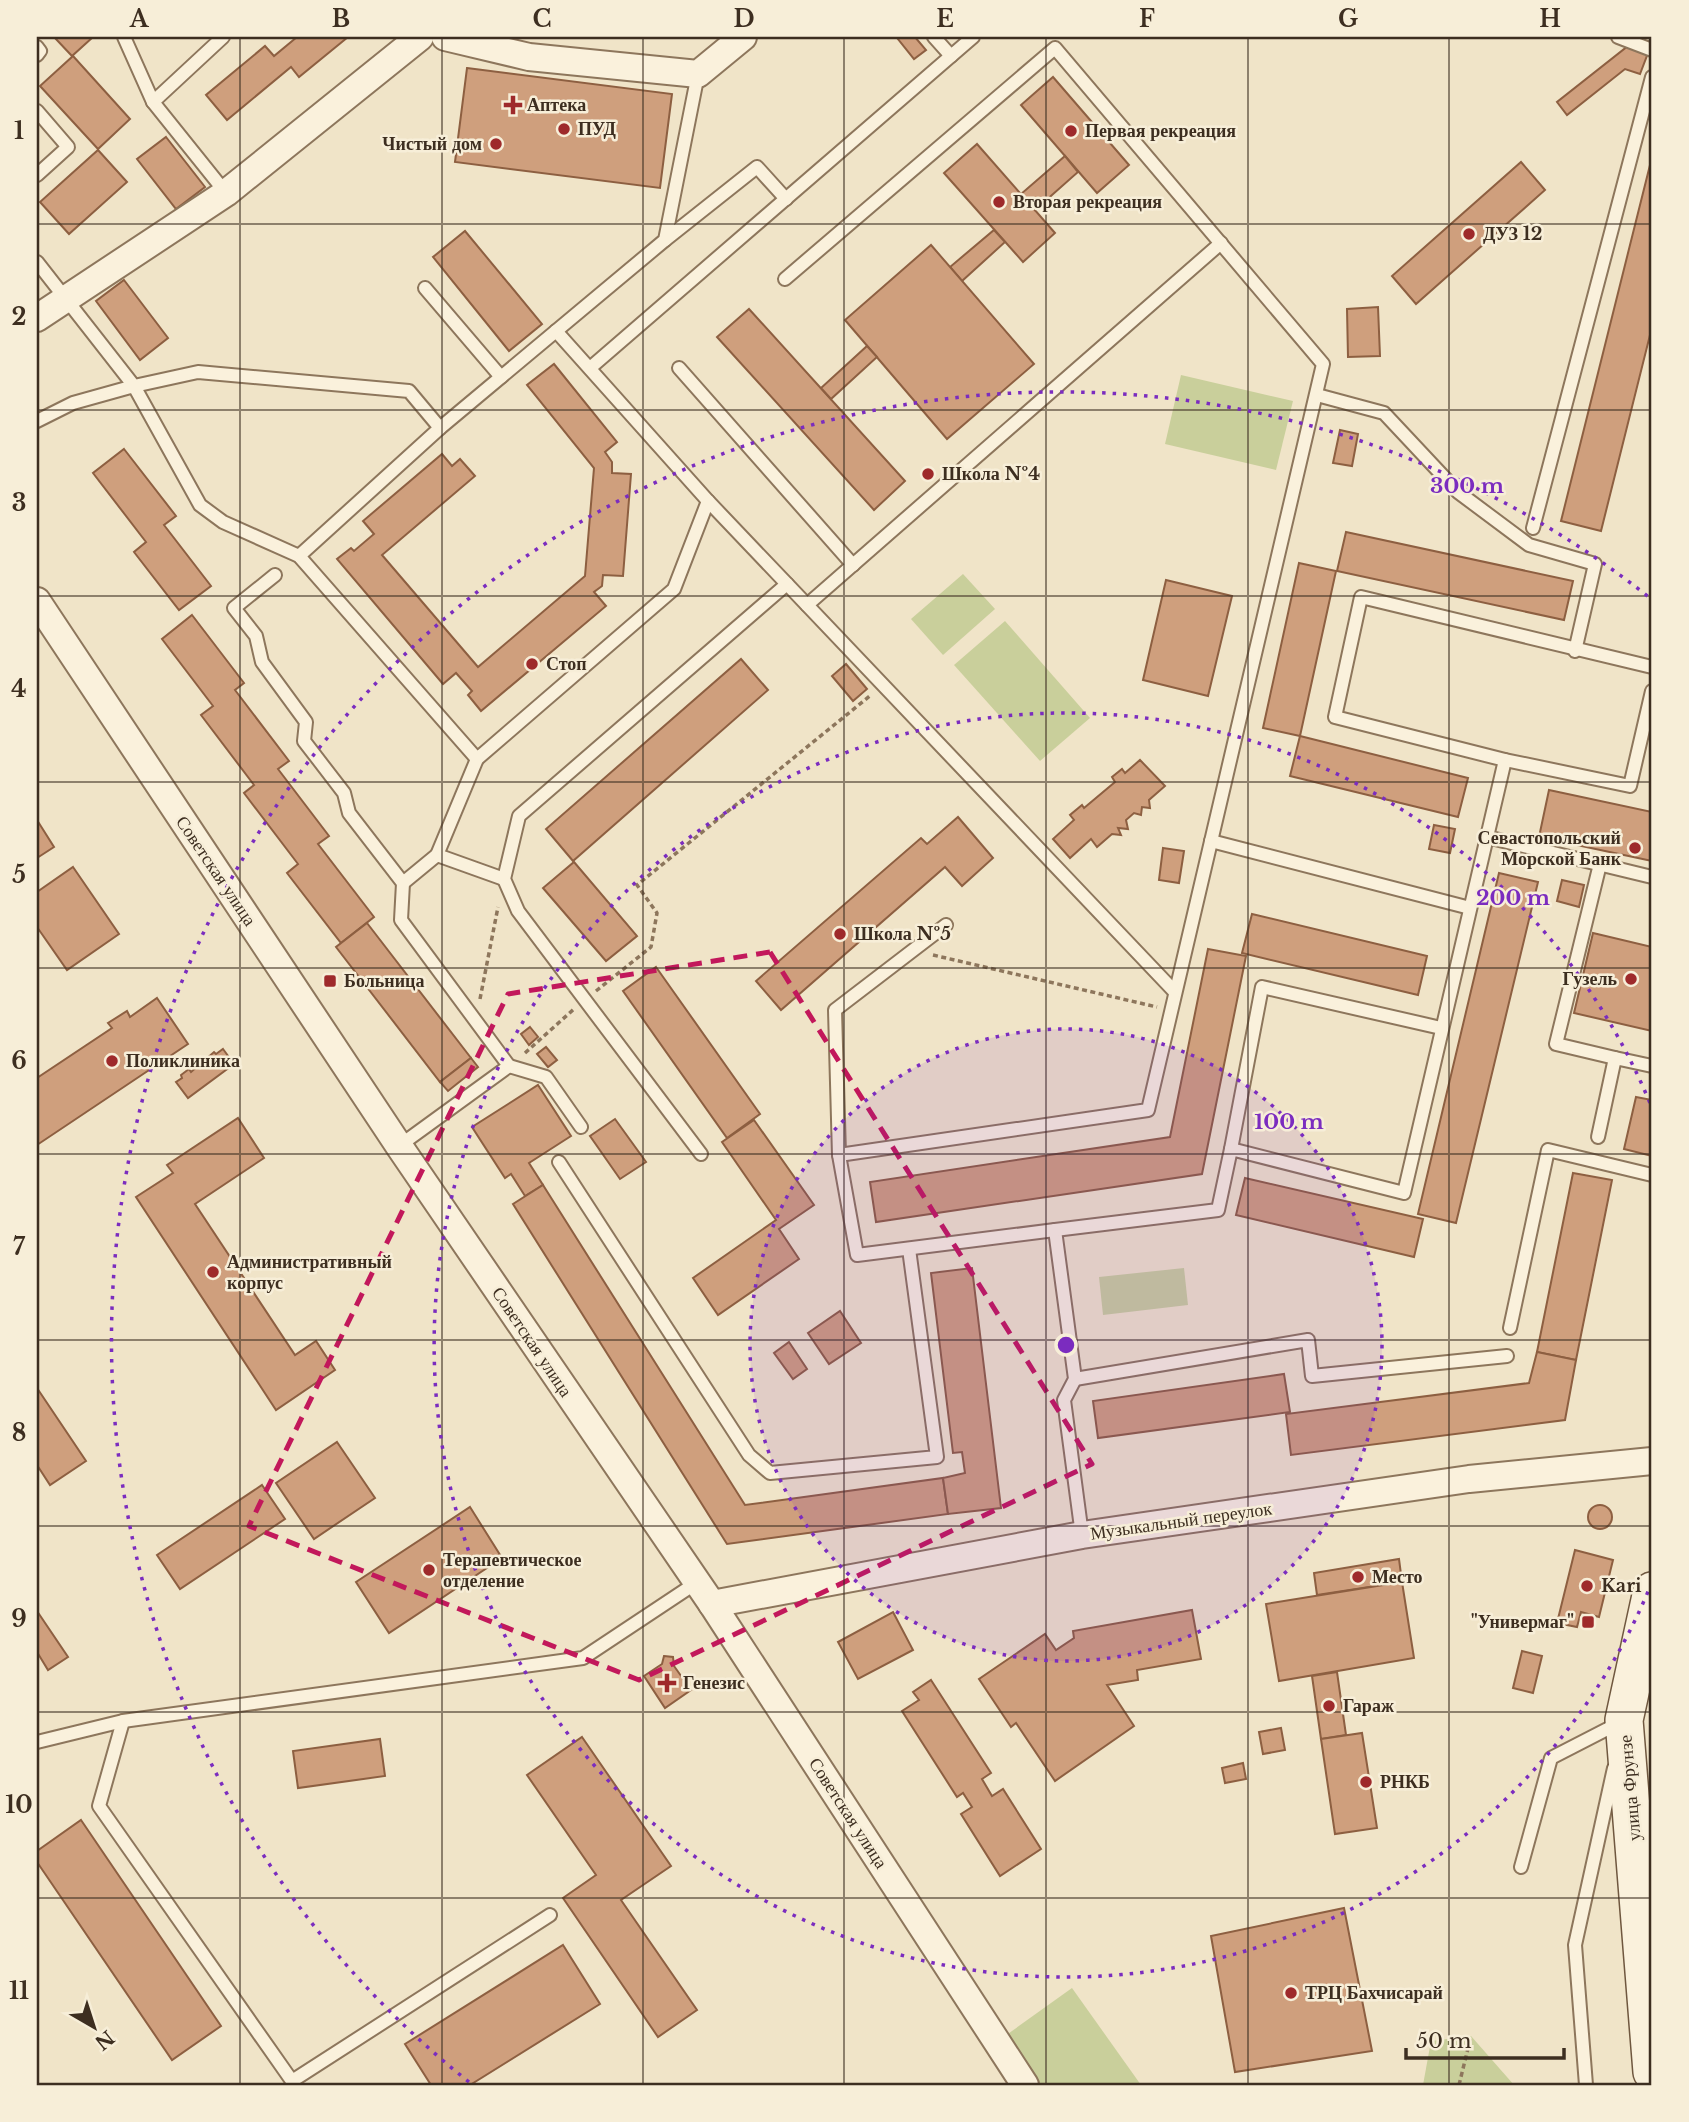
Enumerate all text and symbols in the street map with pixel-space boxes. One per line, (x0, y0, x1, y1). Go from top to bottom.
text: A (129, 5, 150, 33)
text: B (332, 5, 350, 33)
text: C (533, 5, 551, 33)
text: D (733, 5, 755, 33)
text: E (936, 5, 954, 33)
text: F (1139, 5, 1155, 33)
text: G (1338, 5, 1358, 33)
text: H (1539, 5, 1561, 33)
place label: Аптека (527, 94, 586, 116)
marker: Аптека (505, 97, 521, 113)
text: 1 (14, 117, 24, 145)
place label: ПУД (578, 118, 616, 140)
place label: Первая рекреация (1085, 120, 1236, 142)
marker: ПУД (556, 121, 572, 137)
marker: Первая рекреация (1063, 123, 1079, 139)
place label: Чистый дом (382, 133, 482, 155)
marker: Чистый дом (488, 136, 504, 152)
place label: Вторая рекреация (1013, 191, 1162, 213)
marker: Вторая рекреация (991, 194, 1007, 210)
place label: ДУЗ 12 (1483, 223, 1542, 245)
marker: ДУЗ 12 (1461, 226, 1477, 242)
text: 2 (12, 303, 26, 331)
place label: Школа №4 (942, 463, 1040, 485)
marker: Школа №4 (920, 466, 936, 482)
text: 300 m (1430, 473, 1504, 499)
text: 3 (12, 489, 26, 517)
place label: Стоп (546, 653, 587, 675)
marker: Стоп (524, 656, 540, 672)
text: 4 (11, 675, 27, 703)
street label: Советская улица (171, 812, 261, 930)
place label: Севастопольский Морской Банк (1478, 827, 1622, 870)
marker: Севастопольский Морской Банк (1627, 840, 1643, 856)
text: 5 (12, 861, 26, 889)
text: 200 m (1476, 885, 1550, 911)
place label: Школа №5 (854, 923, 951, 945)
marker: Школа №5 (832, 926, 848, 942)
place label: Гузель (1562, 968, 1617, 990)
place label: Больница (344, 970, 424, 992)
marker: Гузель (1623, 971, 1639, 987)
marker: Больница (322, 973, 338, 989)
text: 6 (11, 1047, 27, 1075)
place label: Поликлиника (126, 1050, 240, 1072)
marker: Поликлиника (104, 1053, 120, 1069)
text: 100 m (1254, 1109, 1324, 1135)
text: 7 (13, 1233, 26, 1261)
place label: Административный корпус (227, 1251, 392, 1294)
marker: Административный корпус (205, 1264, 221, 1280)
street label: Советская улица (487, 1283, 577, 1401)
centre of rings (1054, 1333, 1078, 1357)
text: 8 (12, 1419, 26, 1447)
street label: Музыкальный переулок (1089, 1497, 1273, 1545)
place label: Терапевтическое отделение (443, 1549, 581, 1592)
marker: Терапевтическое отделение (421, 1562, 437, 1578)
place label: Место (1372, 1566, 1423, 1588)
marker: Место (1350, 1569, 1366, 1585)
place label: Kari (1601, 1575, 1642, 1597)
marker: Kari (1579, 1578, 1595, 1594)
text: 9 (11, 1605, 27, 1633)
place label: "Универмаг" (1471, 1611, 1574, 1633)
marker: "Универмаг" (1580, 1614, 1596, 1630)
place label: Генезис (683, 1672, 745, 1694)
marker: Генезис (657, 1673, 677, 1693)
place label: Гараж (1343, 1695, 1395, 1717)
marker: Гараж (1321, 1698, 1337, 1714)
street label: улица Фрунзе (1614, 1734, 1646, 1842)
street label: Советская улица (804, 1753, 892, 1873)
place label: РНКБ (1380, 1771, 1430, 1793)
marker: РНКБ (1358, 1774, 1374, 1790)
text: 10 (5, 1791, 33, 1819)
text: 11 (9, 1977, 29, 2005)
place label: ТРЦ Бахчисарай (1305, 1982, 1443, 2004)
marker: ТРЦ Бахчисарай (1283, 1985, 1299, 2001)
north arrow (60, 1993, 130, 2062)
scale bar (1406, 2017, 1563, 2061)
text: N (90, 2025, 119, 2054)
text: 50 m (1416, 2028, 1472, 2054)

